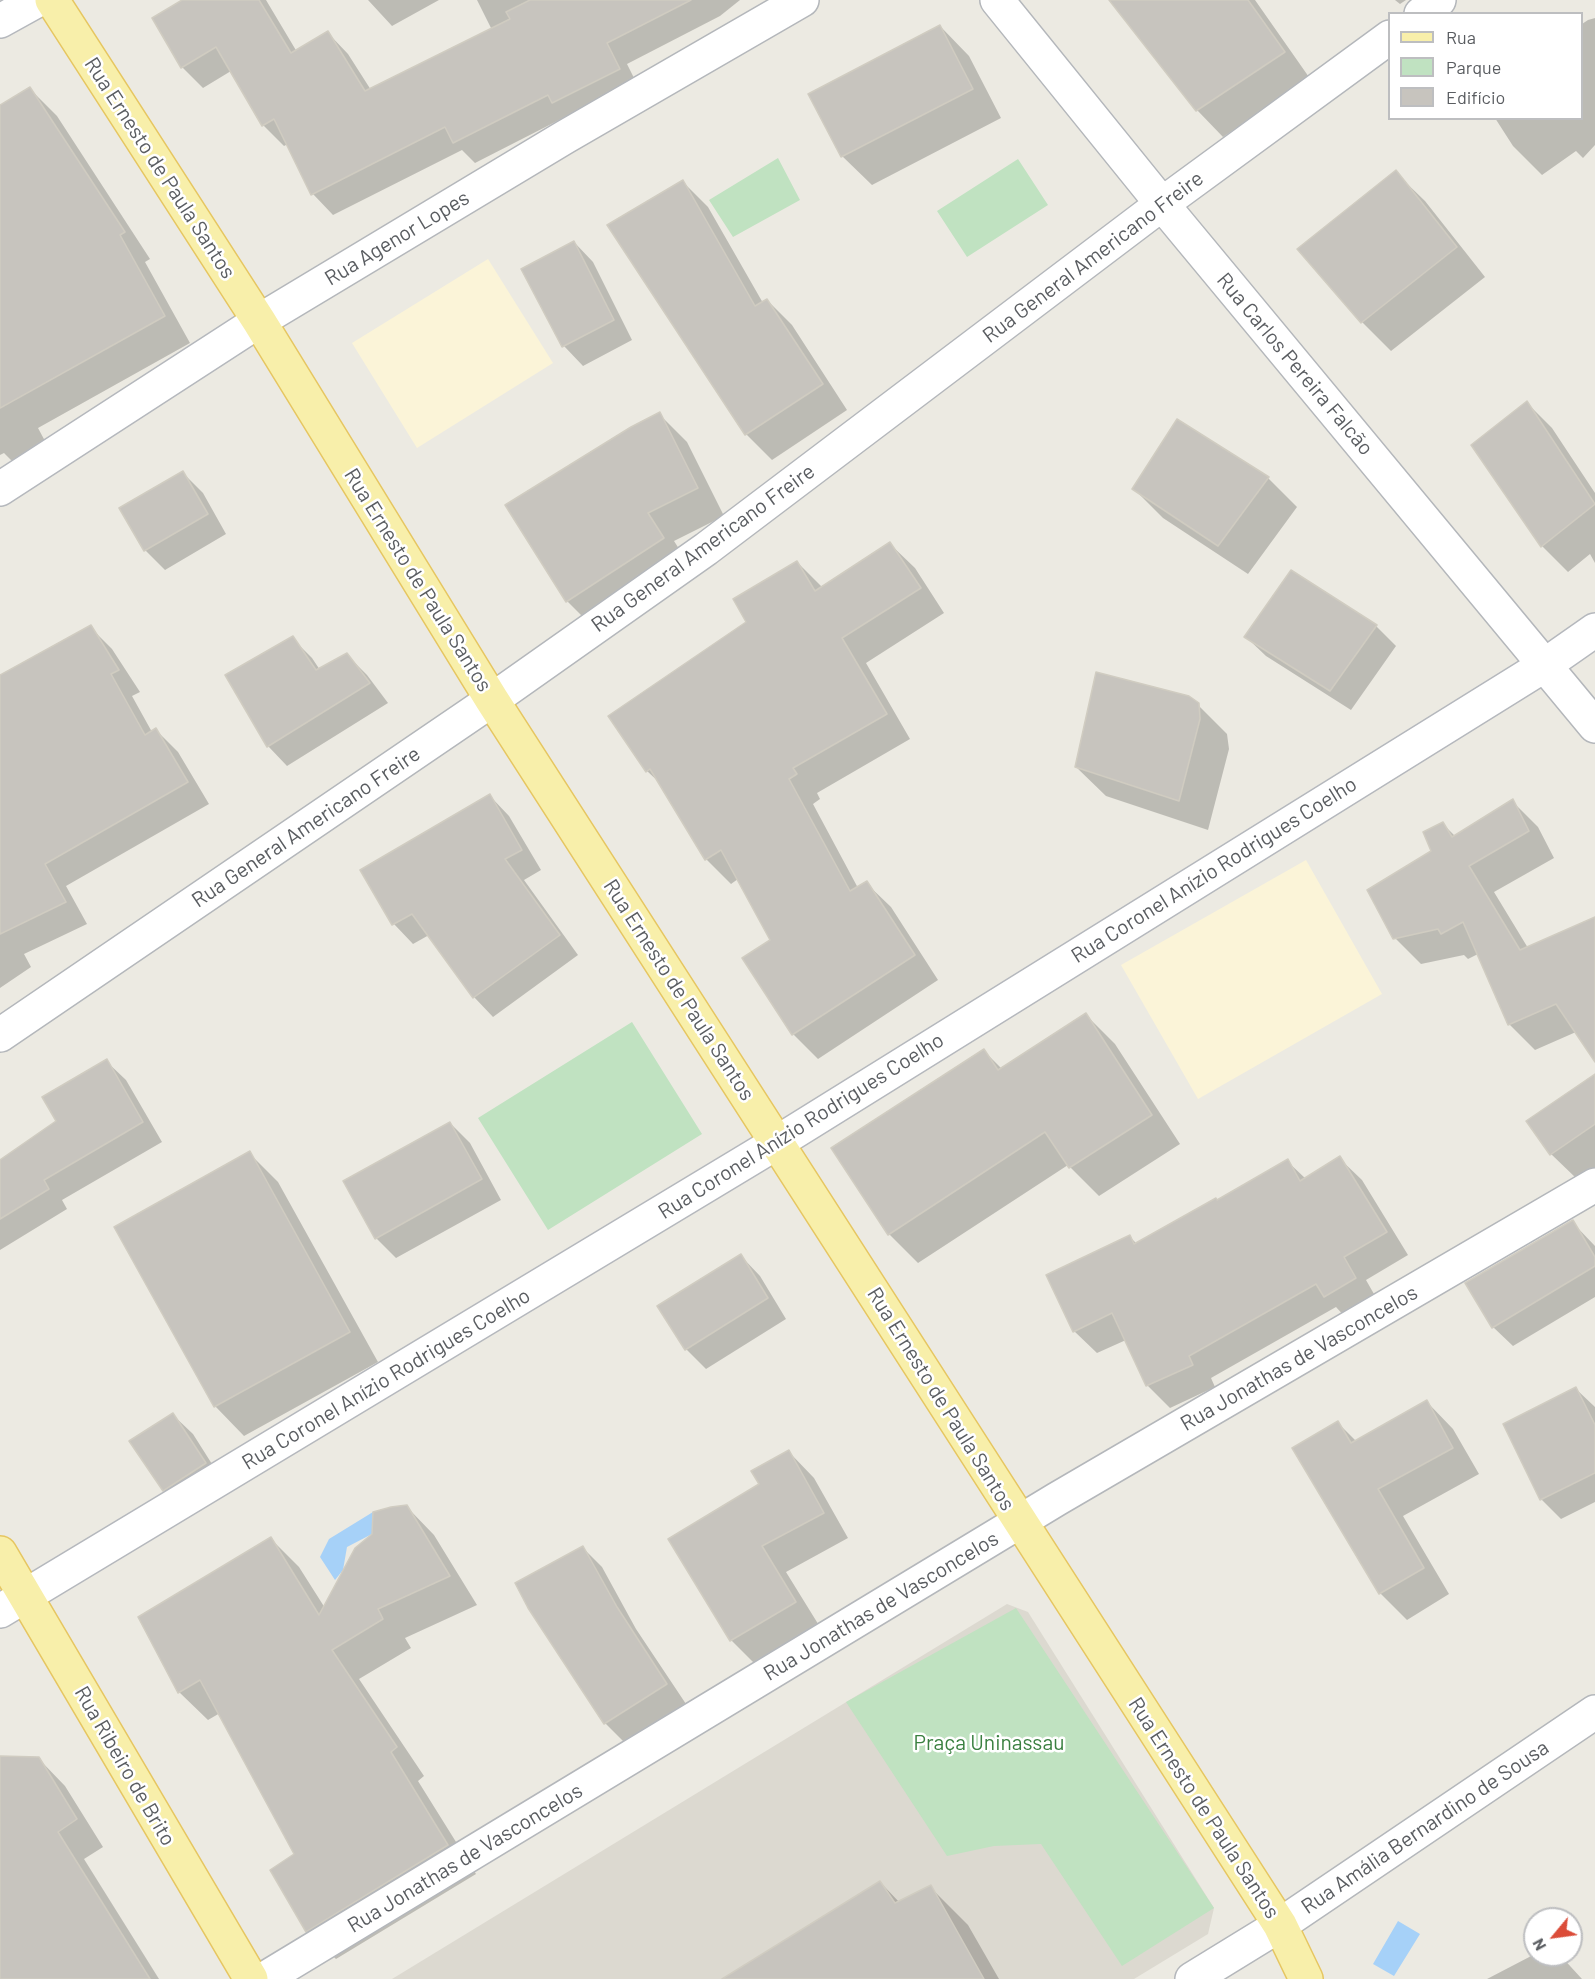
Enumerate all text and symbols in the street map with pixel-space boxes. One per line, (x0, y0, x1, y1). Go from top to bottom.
legend (1388, 12, 1583, 120)
text: Rua (1446, 26, 1476, 48)
street label: Rua Ernesto de Paula Santos (79, 53, 241, 283)
text: Parque (1446, 56, 1501, 78)
text: Edifício (1446, 86, 1505, 108)
street label: Rua General Americano Freire (978, 166, 1208, 348)
street label: Rua Agenor Lopes (320, 185, 474, 291)
street label: Rua Carlos Pereira Falcão (1211, 268, 1379, 460)
street label: Rua General Americano Freire (586, 458, 820, 638)
street label: Rua Ernesto de Paula Santos (339, 464, 497, 696)
street label: Rua General Americano Freire (187, 741, 425, 913)
street label: Rua Coronel Anízio Rodrigues Coelho (1067, 771, 1361, 969)
street label: Rua Ernesto de Paula Santos (598, 875, 760, 1105)
street label: Rua Coronel Anízio Rodrigues Coelho (654, 1027, 948, 1225)
street label: Rua Jonathas de Vasconcelos (1176, 1280, 1422, 1436)
street label: Rua Coronel Anízio Rodrigues Coelho (237, 1283, 535, 1475)
street label: Rua Ernesto de Paula Santos (862, 1283, 1020, 1515)
street label: Rua Jonathas de Vasconcelos (759, 1526, 1003, 1686)
street label: Rua Ribeiro de Brito (69, 1682, 181, 1850)
street label: Rua Ernesto de Paula Santos (1123, 1693, 1285, 1923)
park label: Praça Uninassau (914, 1730, 1064, 1756)
street label: Rua Amália Bernardino de Sousa (1297, 1735, 1553, 1919)
street label: Rua Jonathas de Vasconcelos (343, 1778, 587, 1938)
north arrow (1523, 1907, 1583, 1967)
text: N (1528, 1936, 1549, 1954)

